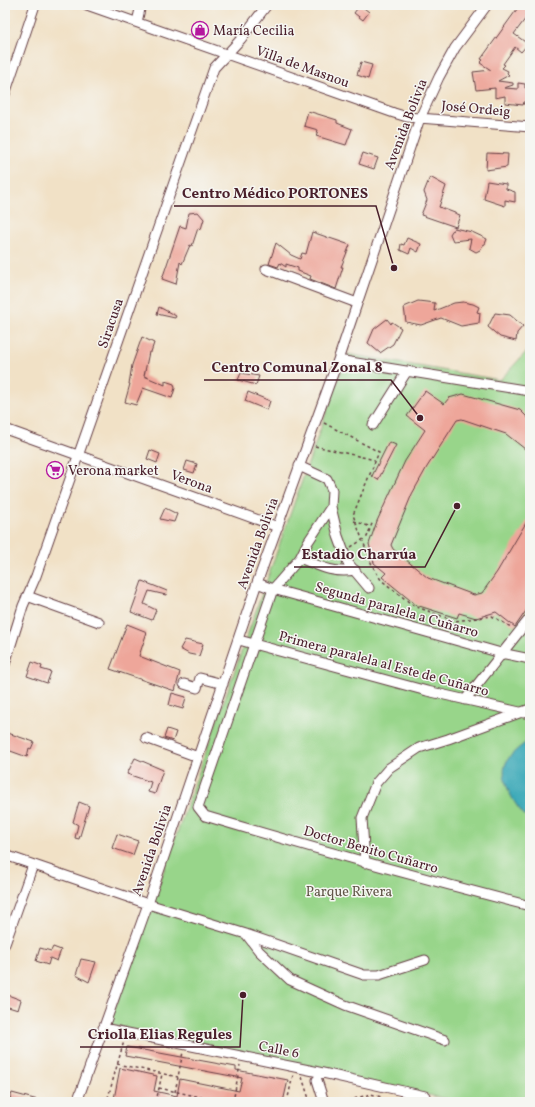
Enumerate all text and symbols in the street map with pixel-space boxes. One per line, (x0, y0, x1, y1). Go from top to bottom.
shop icon: María Cecilia (190, 20, 210, 40)
place label: María Cecilia (213, 22, 295, 41)
street label: Villa de Masnou (253, 42, 352, 93)
street label: Avenida Bolivia (380, 76, 433, 173)
street label: José Ordeig (440, 97, 511, 122)
callout: Centro Médico PORTONES (174, 179, 376, 206)
text: Centro Médico PORTONES (182, 184, 368, 205)
street label: Siracusa (94, 296, 129, 351)
callout: Centro Comunal Zonal 8 (204, 353, 391, 380)
text: Centro Comunal Zonal 8 (211, 358, 383, 379)
supermarket icon: Verona market (45, 460, 65, 480)
place label: Verona market (68, 462, 159, 481)
street label: Verona (168, 466, 215, 499)
street label: Avenida Bolivia (233, 495, 284, 592)
callout: Estadio Charrúa (294, 540, 425, 567)
text: Estadio Charrúa (302, 545, 416, 566)
street label: Segunda paralela a Cuñarro (313, 578, 481, 643)
street label: Primera paralela al Este de Cuñarro (276, 627, 491, 702)
street label: Avenida Bolivia (128, 802, 177, 899)
street label: Doctor Benito Cuñarro (301, 822, 440, 879)
park label: Parque Rivera (306, 883, 392, 902)
callout: Criolla Elias Regules (80, 1020, 240, 1047)
text: Criolla Elias Regules (88, 1025, 232, 1046)
street label: Calle 6 (257, 1037, 301, 1064)

